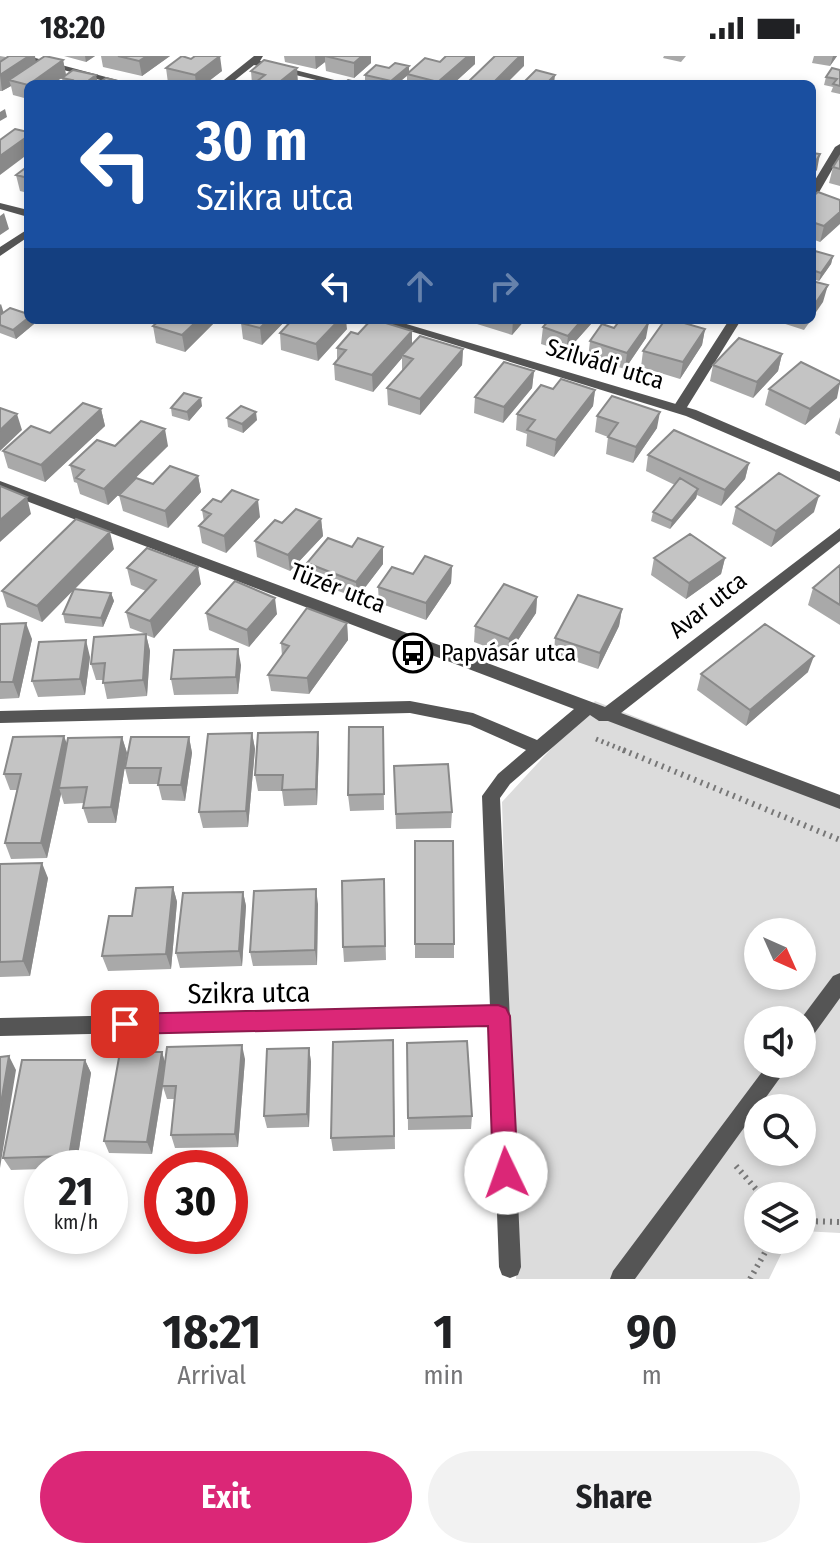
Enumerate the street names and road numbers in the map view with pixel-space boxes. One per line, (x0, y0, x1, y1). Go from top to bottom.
street label: Szilvádi utca (543, 333, 667, 395)
street label: Tüzér utca (286, 557, 390, 619)
street label: Avar utca (664, 566, 752, 644)
street label: Szikra utca (187, 975, 311, 1011)

